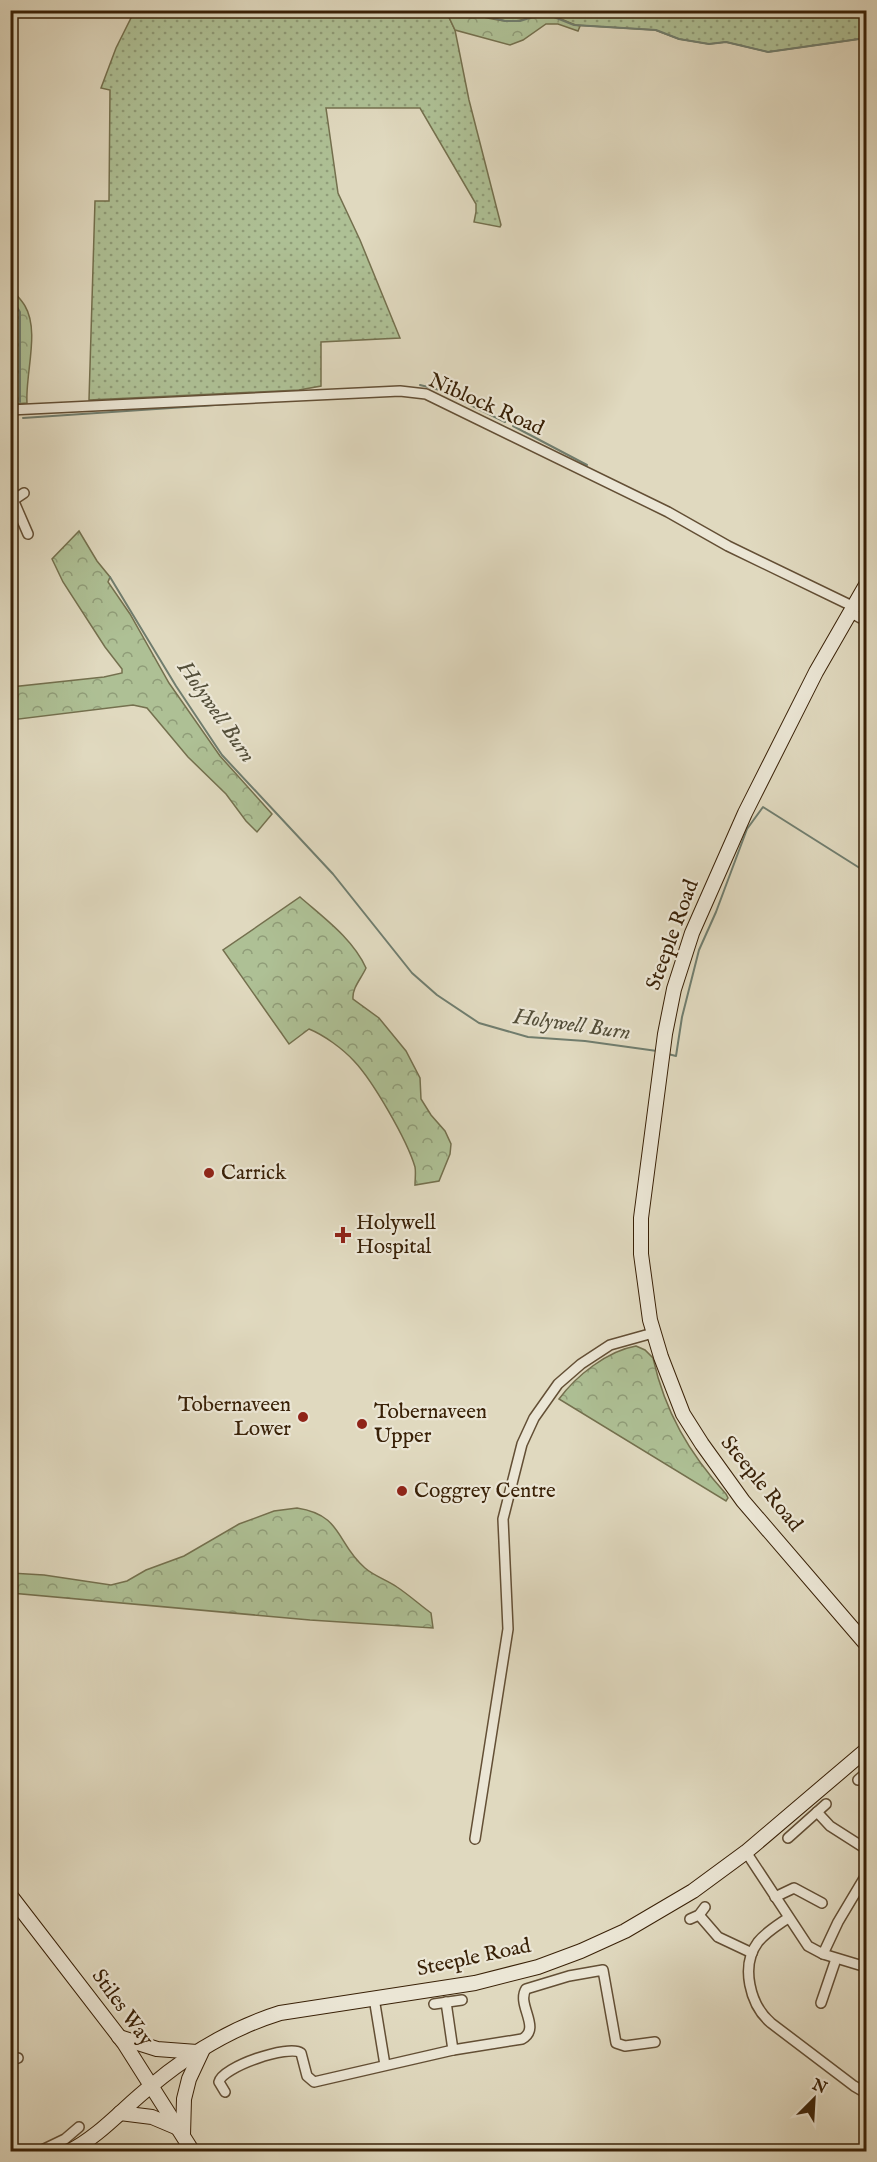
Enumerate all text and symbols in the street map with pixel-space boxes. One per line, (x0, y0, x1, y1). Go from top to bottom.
street label: Niblock Road (424, 367, 549, 443)
water label: Holywell Burn (170, 655, 261, 768)
street label: Steeple Road (640, 875, 706, 994)
water label: Holywell Burn (511, 1003, 632, 1047)
place label: Carrick (221, 1160, 287, 1187)
marker: Carrick (202, 1166, 216, 1180)
place label: Holywell Hospital (356, 1210, 436, 1261)
marker: Holywell Hospital (334, 1226, 352, 1244)
place label: Tobernaveen Lower (178, 1392, 291, 1443)
place label: Tobernaveen Upper (374, 1399, 487, 1450)
marker: Tobernaveen Lower (296, 1410, 310, 1424)
marker: Tobernaveen Upper (355, 1417, 369, 1431)
street label: Steeple Road (714, 1430, 808, 1538)
place label: Coggrey Centre (414, 1478, 556, 1505)
marker: Coggrey Centre (395, 1484, 409, 1498)
street label: Steeple Road (415, 1933, 534, 1983)
street label: Stiles Way (85, 1964, 159, 2052)
north arrow (784, 2069, 844, 2129)
text: N (808, 2075, 830, 2099)

